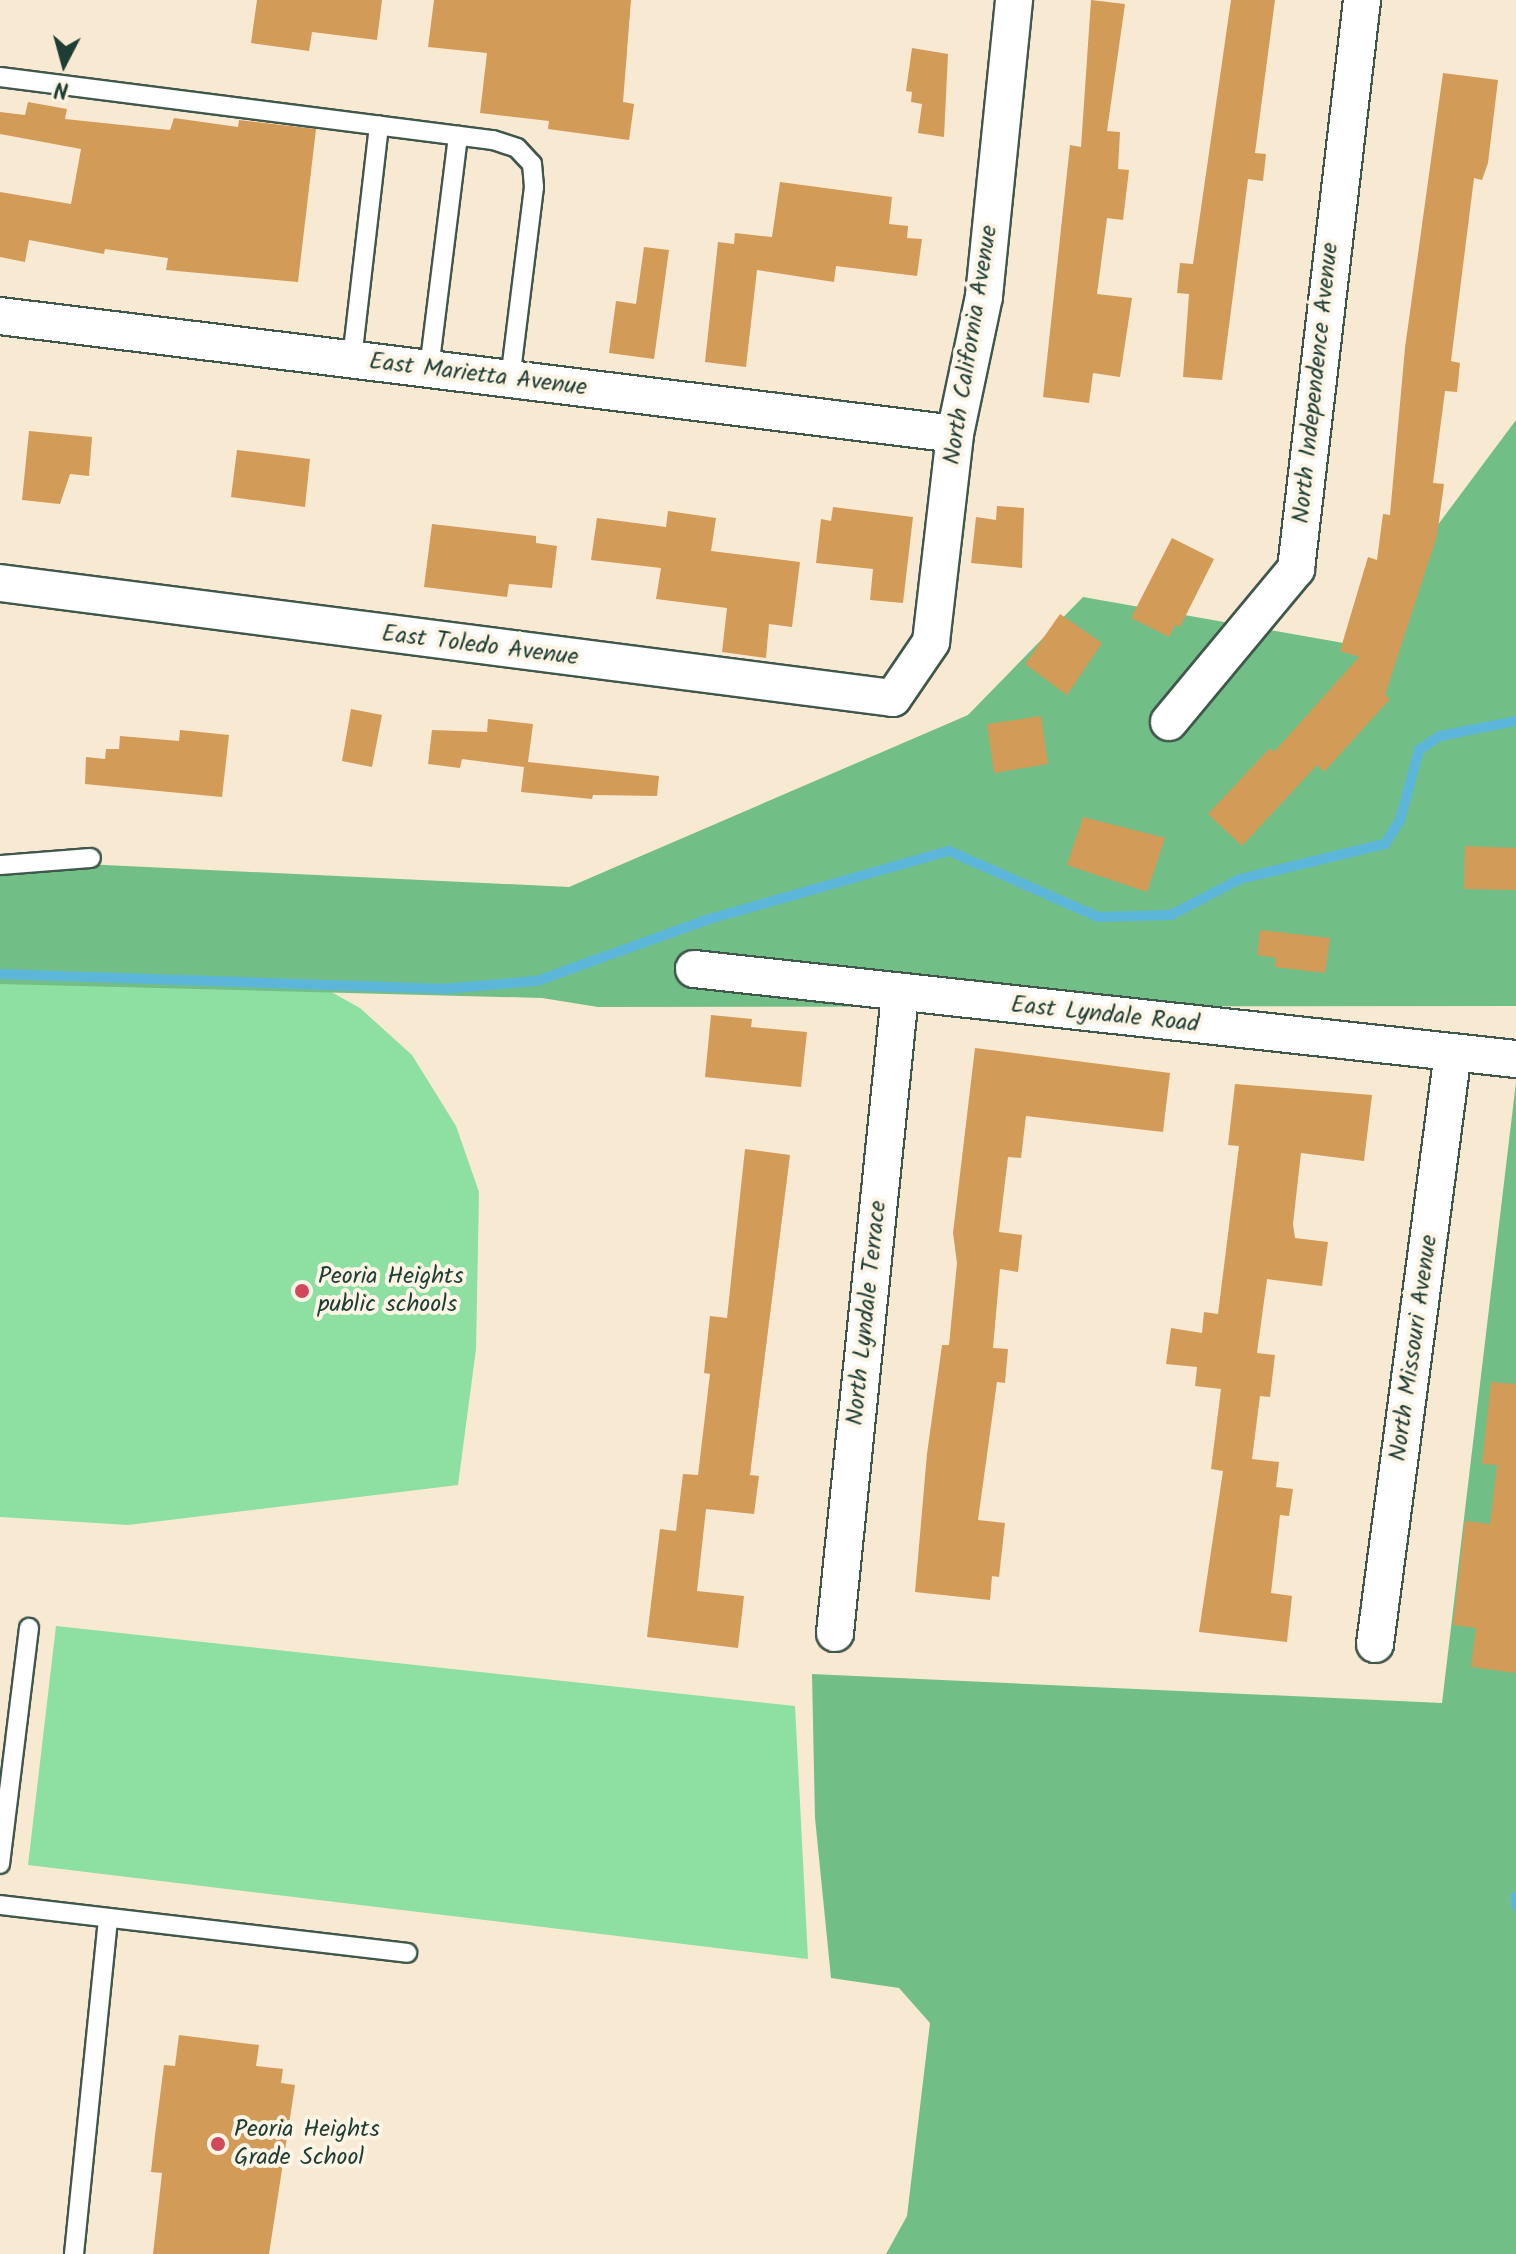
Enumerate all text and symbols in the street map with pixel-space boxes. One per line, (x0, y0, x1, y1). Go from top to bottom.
north arrow (24, 24, 104, 104)
text: N (53, 70, 70, 106)
street label: North California Avenue (938, 223, 1004, 467)
street label: North Independence Avenue (1287, 241, 1345, 525)
street label: East Marietta Avenue (367, 347, 589, 403)
street label: East Toledo Avenue (380, 620, 580, 672)
street label: East Lyndale Road (1009, 991, 1201, 1039)
street label: North Lyndale Terrace (841, 1199, 893, 1427)
street label: North Missouri Avenue (1384, 1233, 1444, 1463)
place label: Peoria Heights public schools (318, 1263, 464, 1319)
marker: Peoria Heights public schools (293, 1282, 311, 1300)
place label: Peoria Heights Grade School (234, 2116, 380, 2172)
marker: Peoria Heights Grade School (209, 2135, 227, 2153)

